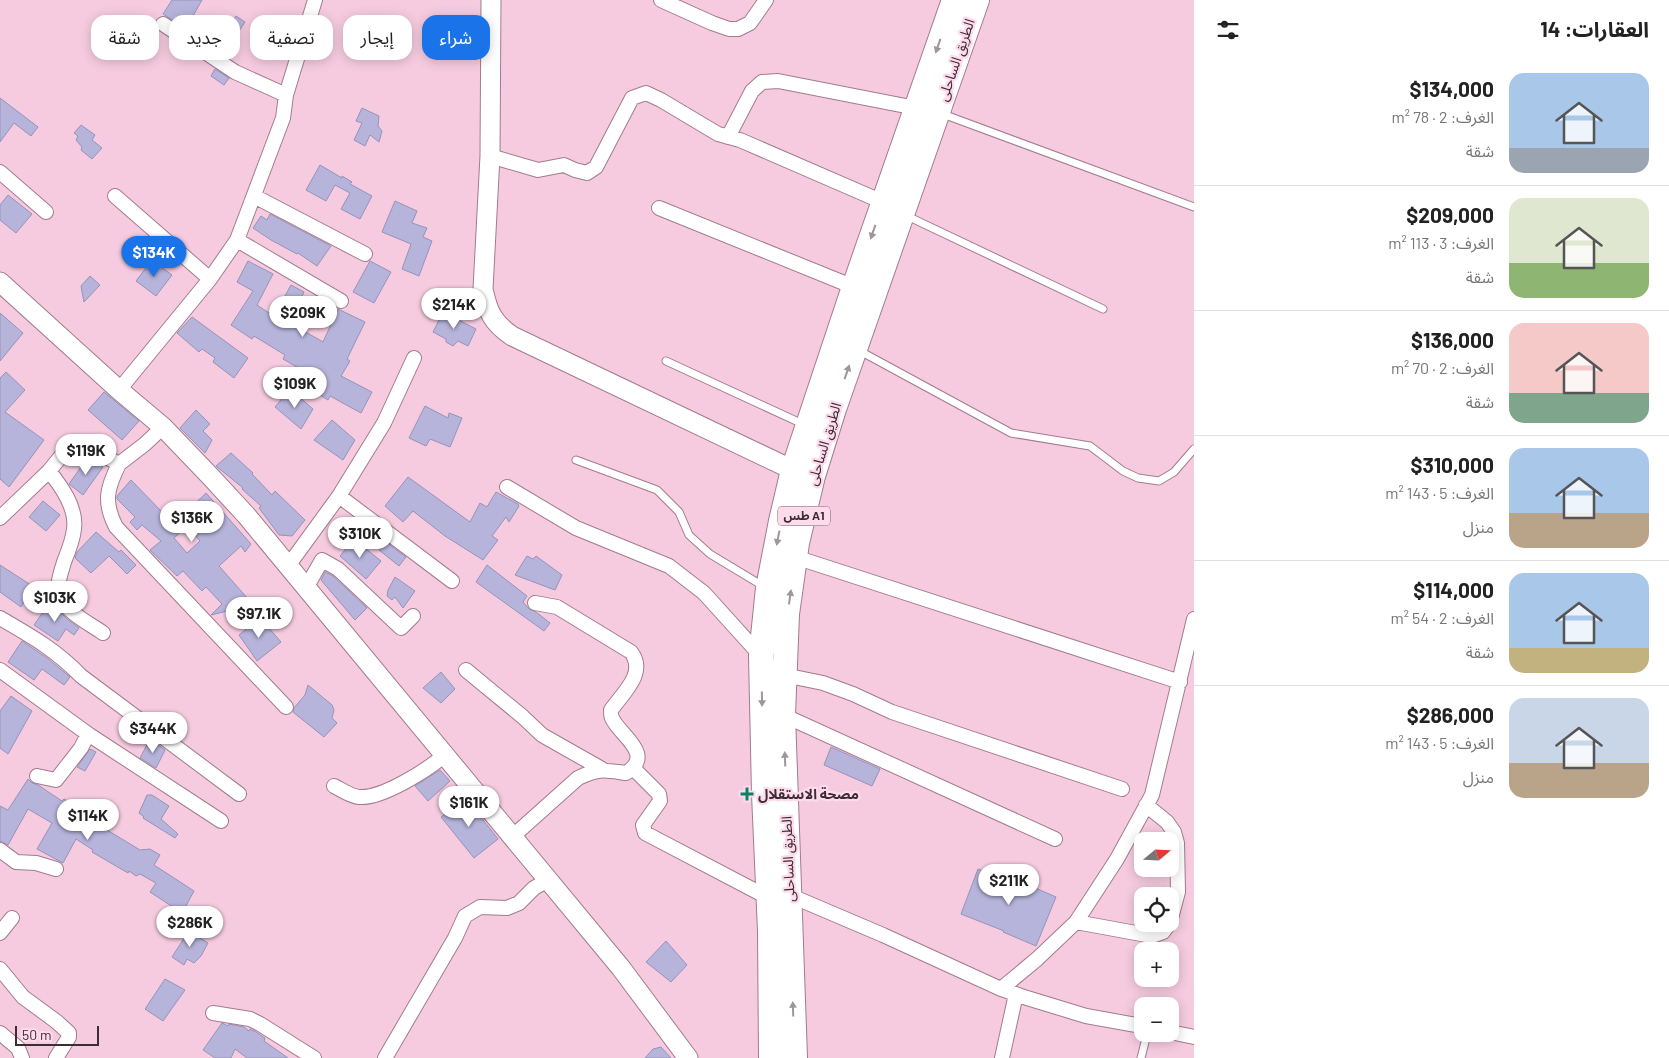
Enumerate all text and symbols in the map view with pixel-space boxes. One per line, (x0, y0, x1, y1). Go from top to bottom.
chip: شقة (91, 15, 159, 60)
chip: جديد (169, 15, 240, 60)
chip: تصفية (250, 15, 333, 60)
chip: إيجار (343, 15, 412, 60)
chip: شراء (422, 15, 490, 60)
street label: الطريق الساحلى (933, 16, 979, 104)
icon: filters (1214, 16, 1242, 44)
text: العقارات: 14 (1540, 16, 1649, 41)
one-way arrow (934, 39, 942, 54)
text: $134,000 (1410, 76, 1494, 101)
icon: home (1549, 93, 1609, 153)
text: الغرف: 2 · 78 m² (1392, 107, 1494, 126)
text: شقة (1466, 141, 1494, 160)
text: $209,000 (1406, 202, 1494, 227)
icon: home (1549, 218, 1609, 278)
one-way arrow (869, 225, 876, 240)
text: الغرف: 3 · 113 m² (1388, 233, 1494, 252)
pin: $134K (119, 236, 189, 278)
text: $134K (132, 242, 176, 261)
text: شقة (1466, 267, 1494, 286)
pin: $214K (419, 288, 489, 330)
text: $214K (432, 294, 476, 313)
pin: $209K (268, 296, 338, 338)
text: $209K (280, 302, 326, 321)
text: $136,000 (1411, 327, 1494, 352)
icon: home (1549, 343, 1609, 403)
text: الغرف: 2 · 70 m² (1391, 358, 1494, 377)
one-way arrow (844, 365, 851, 380)
pin: $109K (260, 366, 330, 409)
text: $109K (274, 373, 316, 392)
text: شقة (1466, 392, 1494, 411)
street label: الطريق الساحلى (803, 400, 846, 488)
pin: $119K (51, 434, 121, 476)
text: $119K (66, 440, 106, 459)
text: $310,000 (1410, 452, 1494, 477)
icon: home (1549, 468, 1609, 528)
text: الغرف: 5 · 143 m² (1385, 483, 1494, 502)
pin: $136K (157, 500, 227, 543)
road number: طس A1 (778, 506, 830, 526)
text: $136K (171, 507, 213, 526)
pin: $310K (325, 516, 395, 559)
text: منزل (1463, 517, 1494, 536)
text: $310K (339, 523, 381, 542)
one-way arrow (773, 530, 781, 546)
text: $114,000 (1413, 577, 1494, 602)
pin: $103K (20, 580, 90, 623)
text: $103K (34, 587, 76, 606)
one-way arrow (786, 589, 794, 605)
icon: home (1549, 593, 1609, 653)
pin: $97.1K (218, 596, 300, 639)
text: $97.1K (237, 603, 281, 622)
text: الغرف: 2 · 54 m² (1390, 608, 1494, 627)
text: شقة (1466, 642, 1494, 661)
one-way arrow (758, 691, 766, 707)
text: $286,000 (1407, 702, 1494, 727)
pin: $344K (118, 712, 188, 754)
text: $344K (129, 718, 177, 737)
icon: home (1549, 718, 1609, 778)
text: الغرف: 5 · 143 m² (1385, 733, 1494, 752)
one-way arrow (780, 751, 788, 767)
text: منزل (1463, 767, 1494, 786)
place label: مصحة الاستقلال (758, 785, 859, 803)
pin: $161K (434, 786, 504, 828)
marker: مصحة الاستقلال (740, 787, 754, 801)
text: $161K (450, 792, 488, 811)
pin: $114K (53, 798, 123, 841)
text: $114K (68, 805, 108, 824)
street label: الطريق الساحلى (778, 816, 799, 902)
north arrow (1134, 832, 1179, 878)
map controls (1134, 832, 1179, 1042)
pin: $211K (974, 864, 1044, 906)
text: $211K (989, 870, 1029, 889)
button: locate (1134, 887, 1179, 932)
pin: $286K (155, 906, 225, 948)
text: $286K (167, 912, 213, 931)
button: + (1134, 942, 1179, 987)
button: − (1134, 997, 1179, 1042)
one-way arrow (789, 1001, 797, 1017)
scale bar (15, 1023, 99, 1046)
text: 50 m (22, 1026, 51, 1043)

